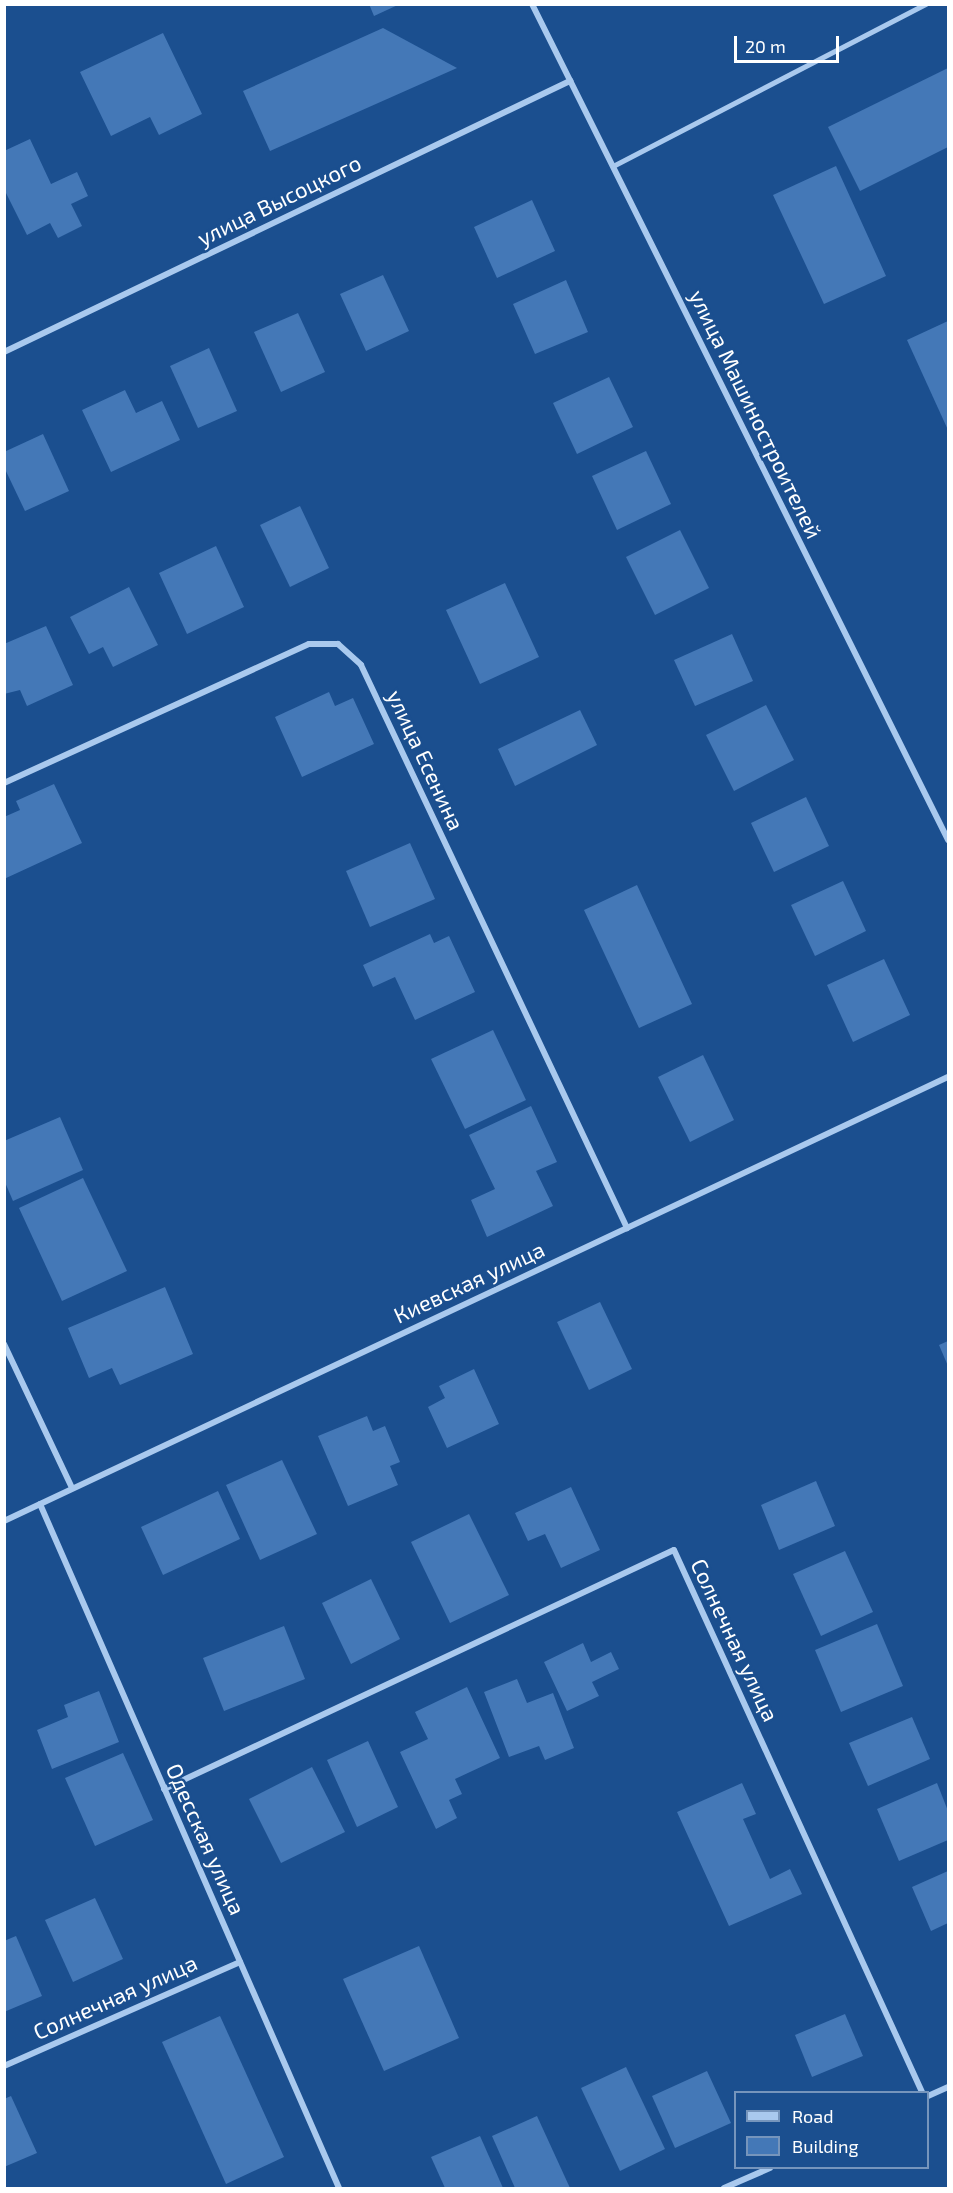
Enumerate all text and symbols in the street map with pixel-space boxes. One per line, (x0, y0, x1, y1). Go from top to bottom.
scale bar (737, 24, 842, 62)
text: 20 m (745, 35, 786, 57)
street label: улица Высоцкого (193, 149, 365, 251)
street label: улица Машиностроителей (684, 285, 828, 543)
street label: улица Есенина (382, 686, 470, 834)
street label: Киевская улица (389, 1236, 549, 1328)
street label: Солнечная улица (686, 1554, 784, 1726)
street label: Одесская улица (161, 1759, 251, 1919)
street label: Солнечная улица (29, 1949, 201, 2045)
legend (734, 2091, 929, 2169)
text: Road (792, 2105, 833, 2127)
text: Building (792, 2135, 859, 2157)

